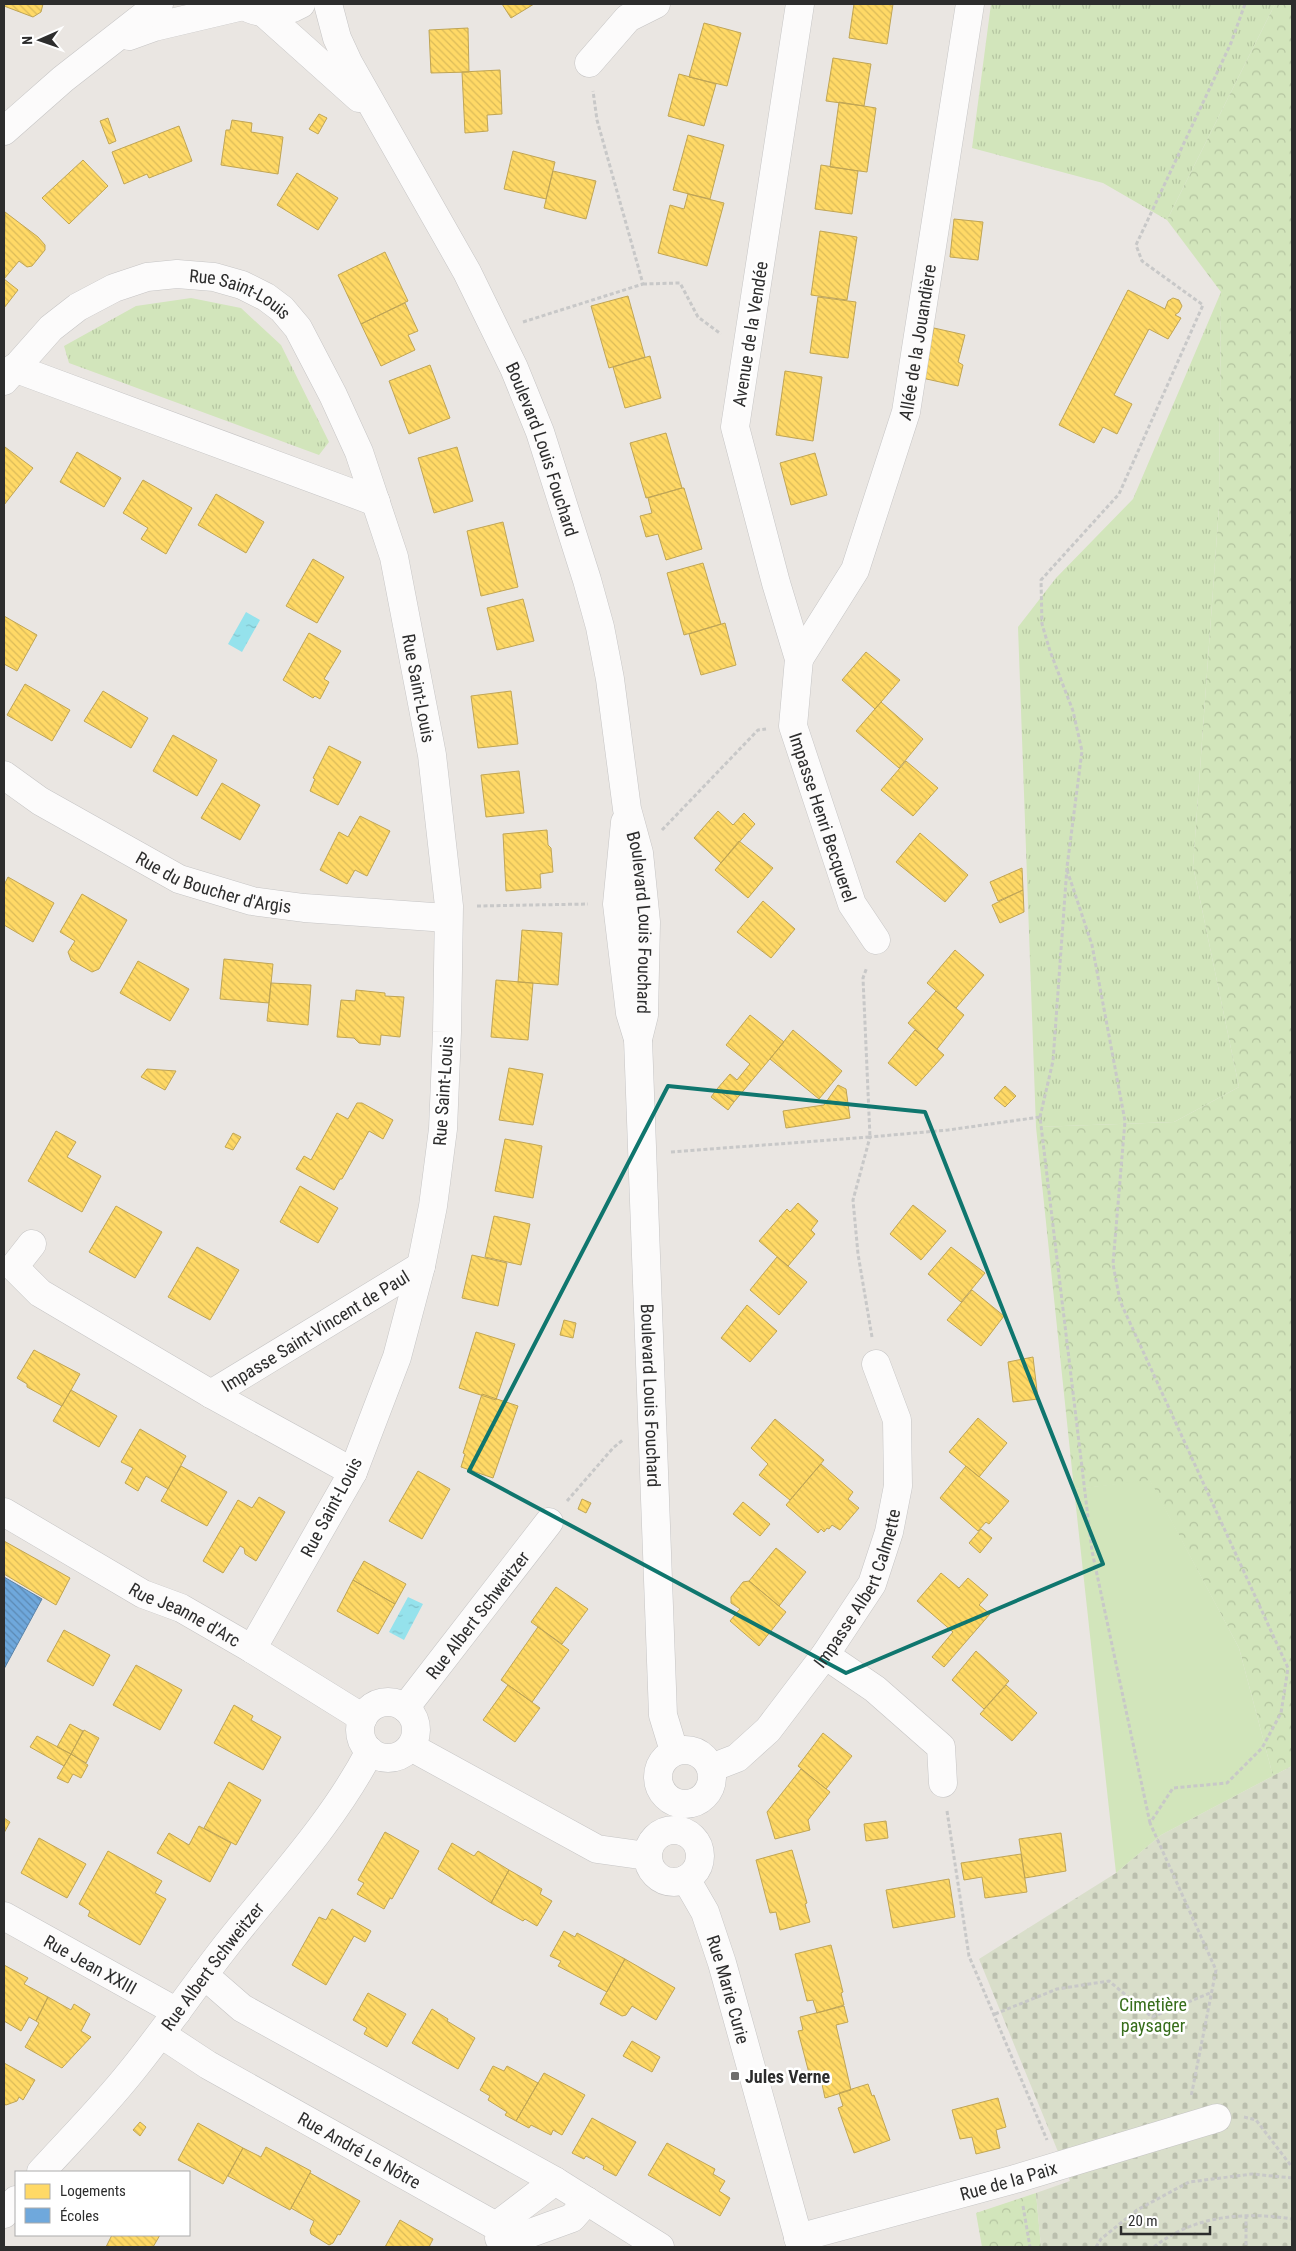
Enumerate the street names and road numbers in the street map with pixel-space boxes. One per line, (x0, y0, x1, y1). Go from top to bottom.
street label: Avenue de la Vendée (728, 260, 772, 408)
street label: Allée de la Jouandière (894, 263, 940, 423)
street label: Rue Saint-Louis (188, 265, 296, 323)
street label: Boulevard Louis Fouchard (502, 358, 583, 539)
street label: Rue Saint-Louis (398, 632, 440, 744)
street label: Impasse Henri Becquerel (785, 730, 861, 905)
street label: Boulevard Louis Fouchard (623, 829, 656, 1014)
street label: Rue du Boucher d'Argis (132, 847, 293, 917)
street label: Rue Saint-Louis (429, 1035, 457, 1147)
street label: Impasse Saint-Vincent de Paul (217, 1265, 413, 1396)
street label: Boulevard Louis Fouchard (637, 1303, 665, 1488)
street label: Rue Saint-Louis (296, 1453, 366, 1561)
street label: Impasse Albert Calmette (809, 1507, 904, 1672)
street label: Rue Albert Schweitzer (421, 1546, 534, 1683)
street label: Rue Jeanne d'Arc (125, 1578, 244, 1651)
street label: Rue Albert Schweitzer (156, 1897, 268, 2034)
street label: Rue Jean XXIII (41, 1930, 141, 1998)
street label: Rue Marie Curie (703, 1932, 754, 2046)
street label: Rue André Le Nôtre (295, 2107, 425, 2192)
street label: Rue de la Paix (957, 2156, 1059, 2204)

